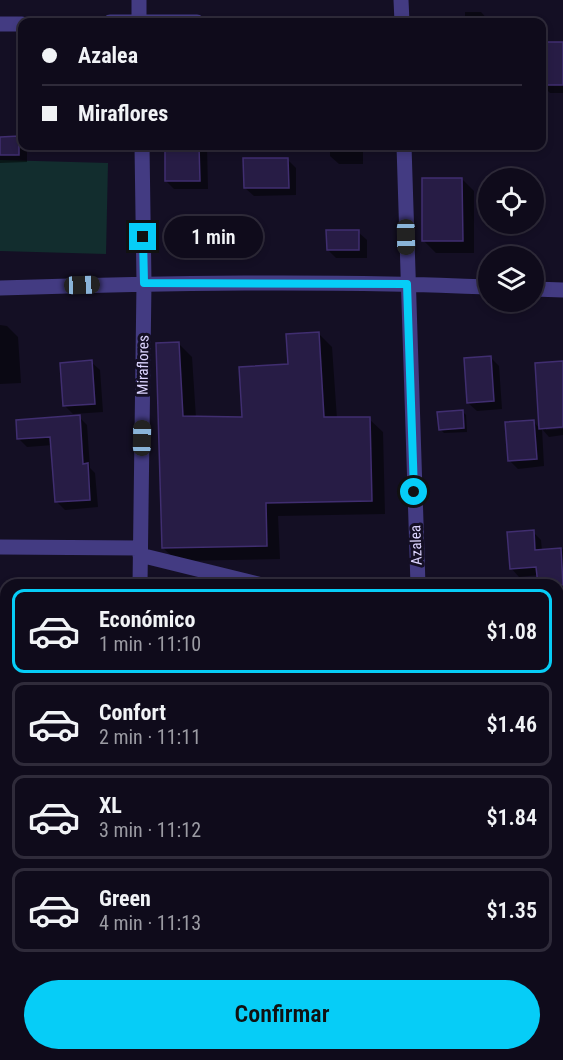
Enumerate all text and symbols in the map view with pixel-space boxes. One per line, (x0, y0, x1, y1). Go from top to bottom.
text: Azalea (78, 43, 138, 68)
text: Miraflores (78, 101, 168, 126)
map controls (478, 168, 544, 312)
button: locate (478, 168, 544, 234)
callout: 1 min (164, 216, 263, 258)
car (397, 219, 415, 255)
route end (129, 223, 156, 250)
text: 1 min (191, 225, 236, 249)
button: layers (478, 246, 544, 312)
car (64, 275, 100, 295)
street label: Miraflores (133, 335, 153, 395)
car (133, 420, 151, 456)
route start (400, 478, 427, 505)
street label: Azalea (406, 525, 426, 565)
icon: car (27, 604, 81, 658)
text: Económico (99, 607, 195, 632)
text: $1.08 (486, 619, 537, 644)
text: 1 min · 11:10 (99, 632, 201, 656)
icon: car (27, 697, 81, 751)
text: Confort (99, 700, 166, 725)
text: $1.46 (486, 712, 537, 737)
text: 2 min · 11:11 (99, 725, 201, 749)
icon: car (27, 790, 81, 844)
text: XL (99, 793, 122, 818)
text: $1.84 (486, 805, 537, 830)
text: 3 min · 11:12 (99, 818, 201, 842)
icon: car (27, 883, 81, 937)
text: Green (99, 886, 151, 911)
text: $1.35 (486, 898, 537, 923)
text: 4 min · 11:13 (99, 911, 201, 935)
button: Confirmar (24, 980, 540, 1049)

